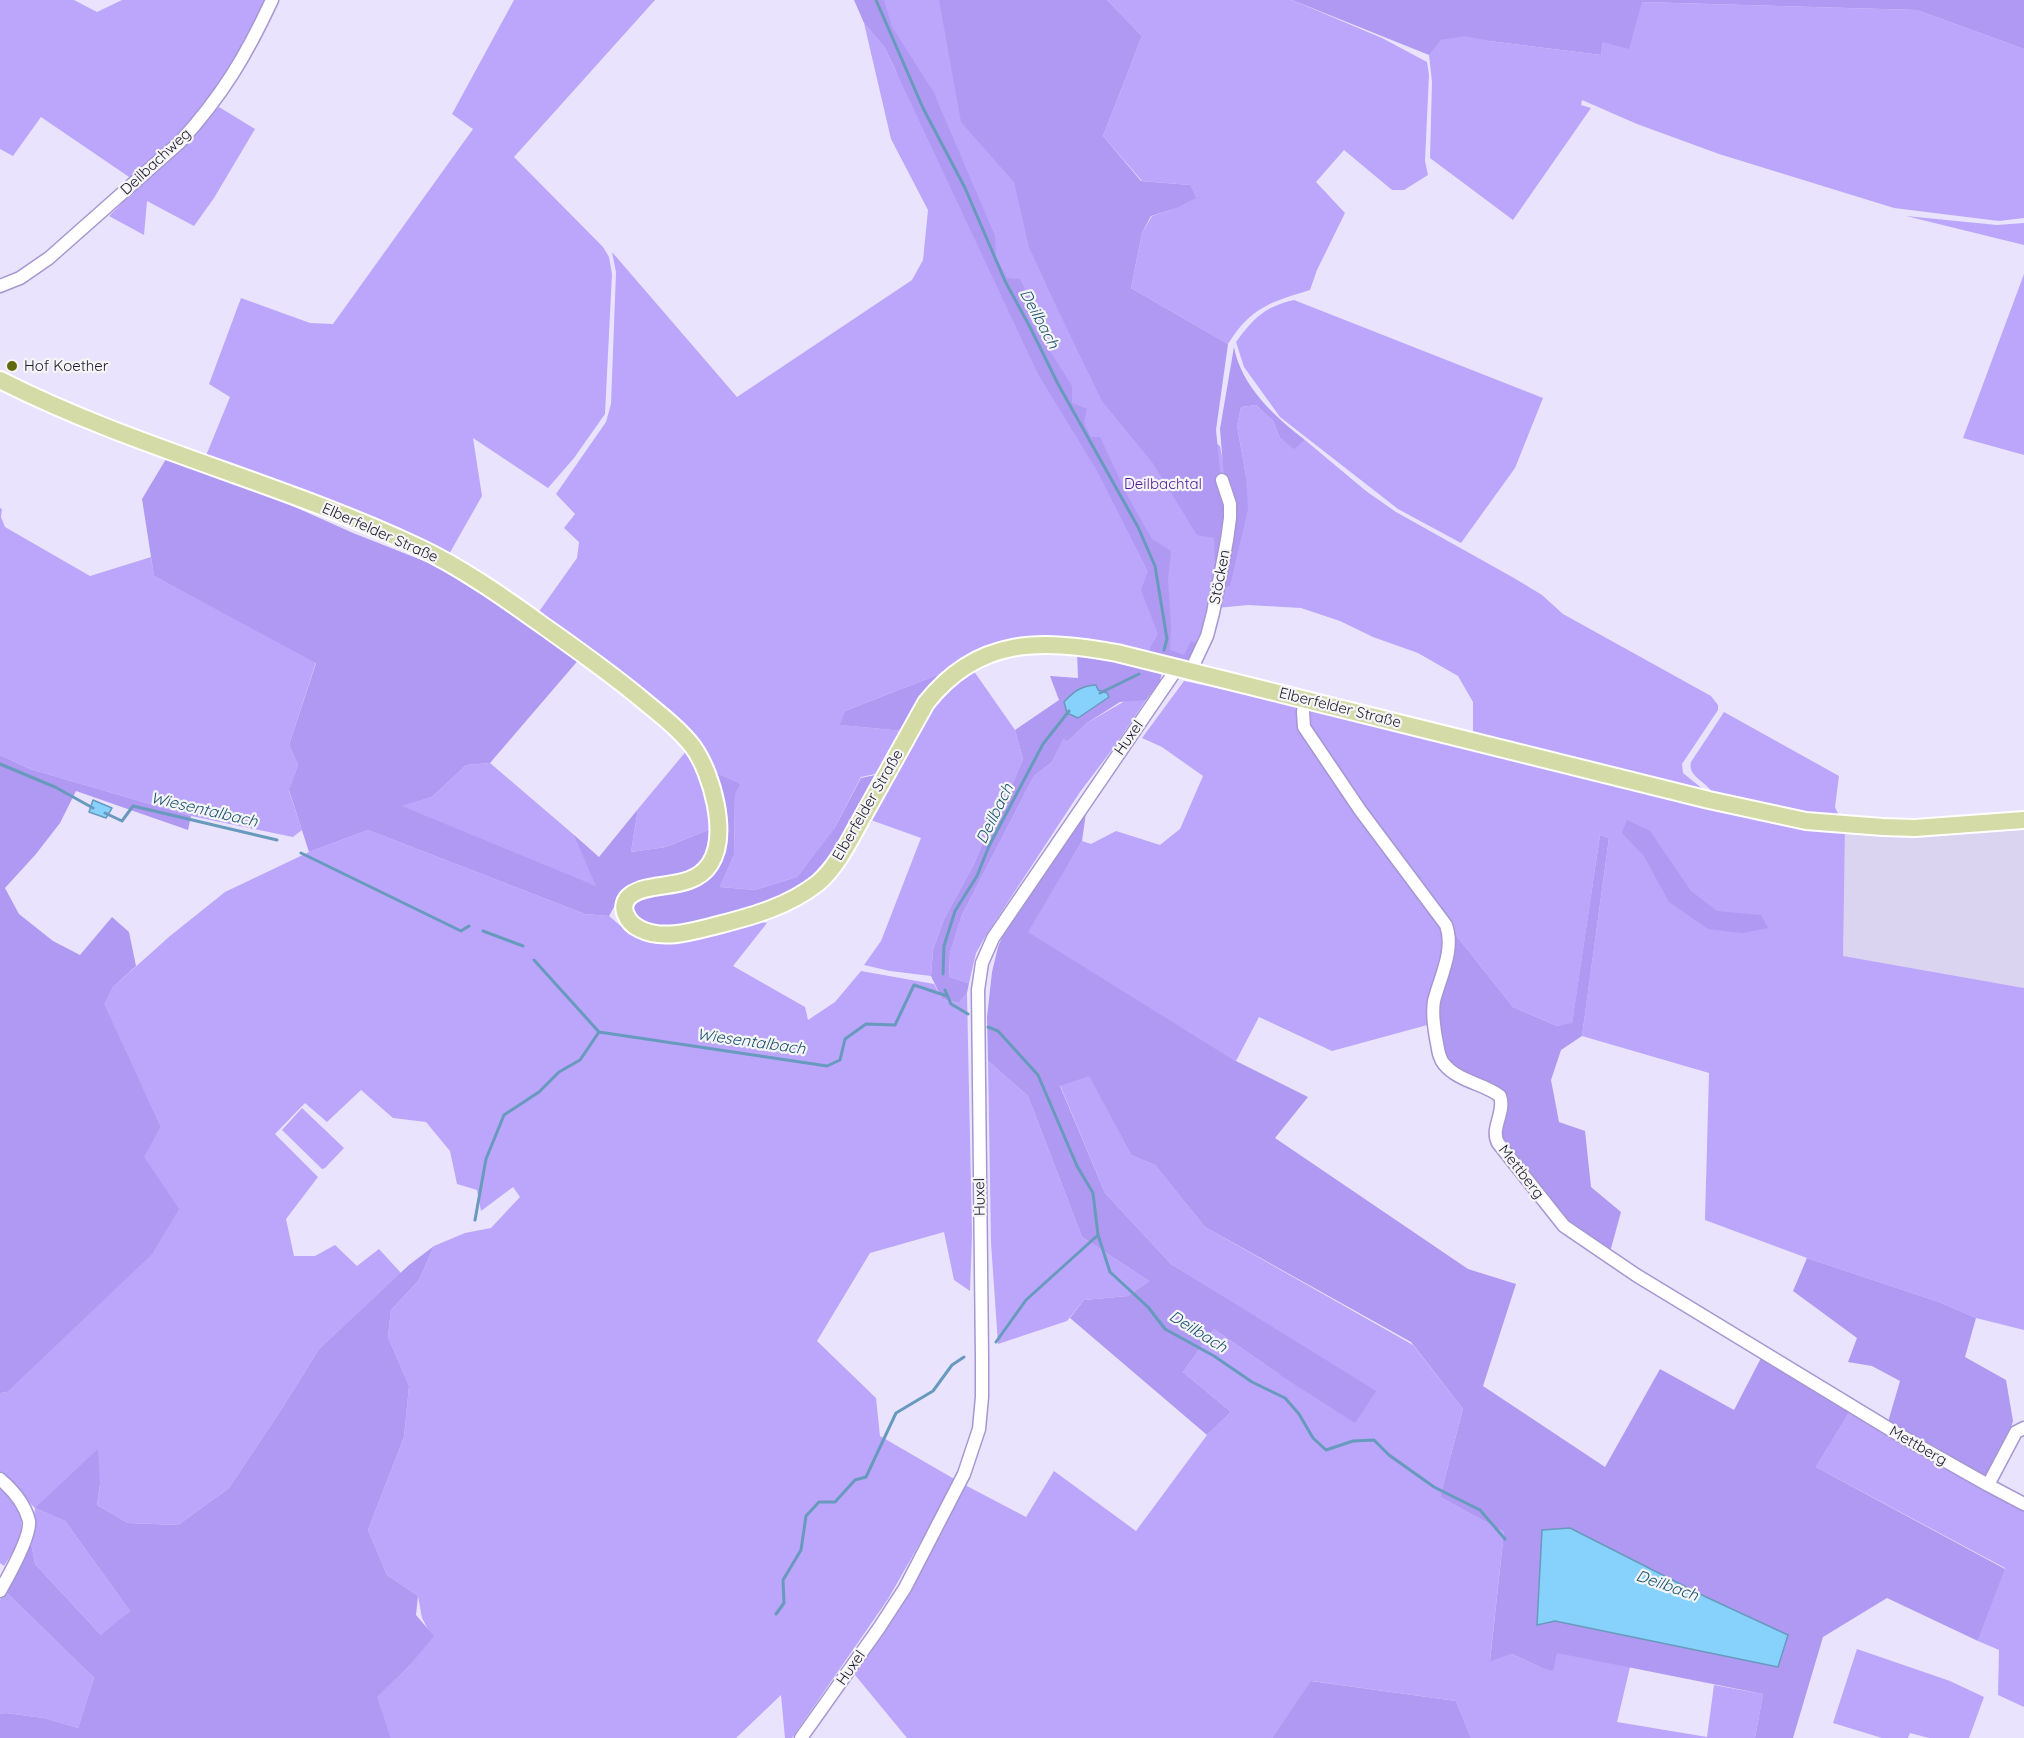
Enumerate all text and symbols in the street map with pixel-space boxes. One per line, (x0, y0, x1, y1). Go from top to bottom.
street label: Deilbachweg (117, 125, 195, 199)
water label: Deilbach (1015, 286, 1063, 352)
place label: Hof Koether (24, 357, 109, 375)
marker: Hof Koether (5, 359, 19, 373)
park label: Deilbachtal (1124, 475, 1202, 493)
street label: Elberfelder Straße (319, 499, 441, 567)
street label: Stöcken (1206, 548, 1234, 606)
street label: Elberfelder Straße (1277, 684, 1403, 732)
street label: Huxel (1111, 717, 1147, 759)
street label: Elberfelder Straße (829, 746, 907, 864)
water label: Deilbach (972, 781, 1018, 847)
water label: Wiesentalbach (149, 788, 259, 832)
water label: Wiesentalbach (696, 1025, 806, 1059)
street label: Mettberg (1494, 1141, 1548, 1203)
street label: Huxel (971, 1178, 989, 1216)
water label: Deilbach (1166, 1307, 1230, 1357)
street label: Mettberg (1886, 1422, 1950, 1470)
water label: Deilbach (1633, 1566, 1701, 1606)
street label: Huxel (833, 1647, 869, 1689)

